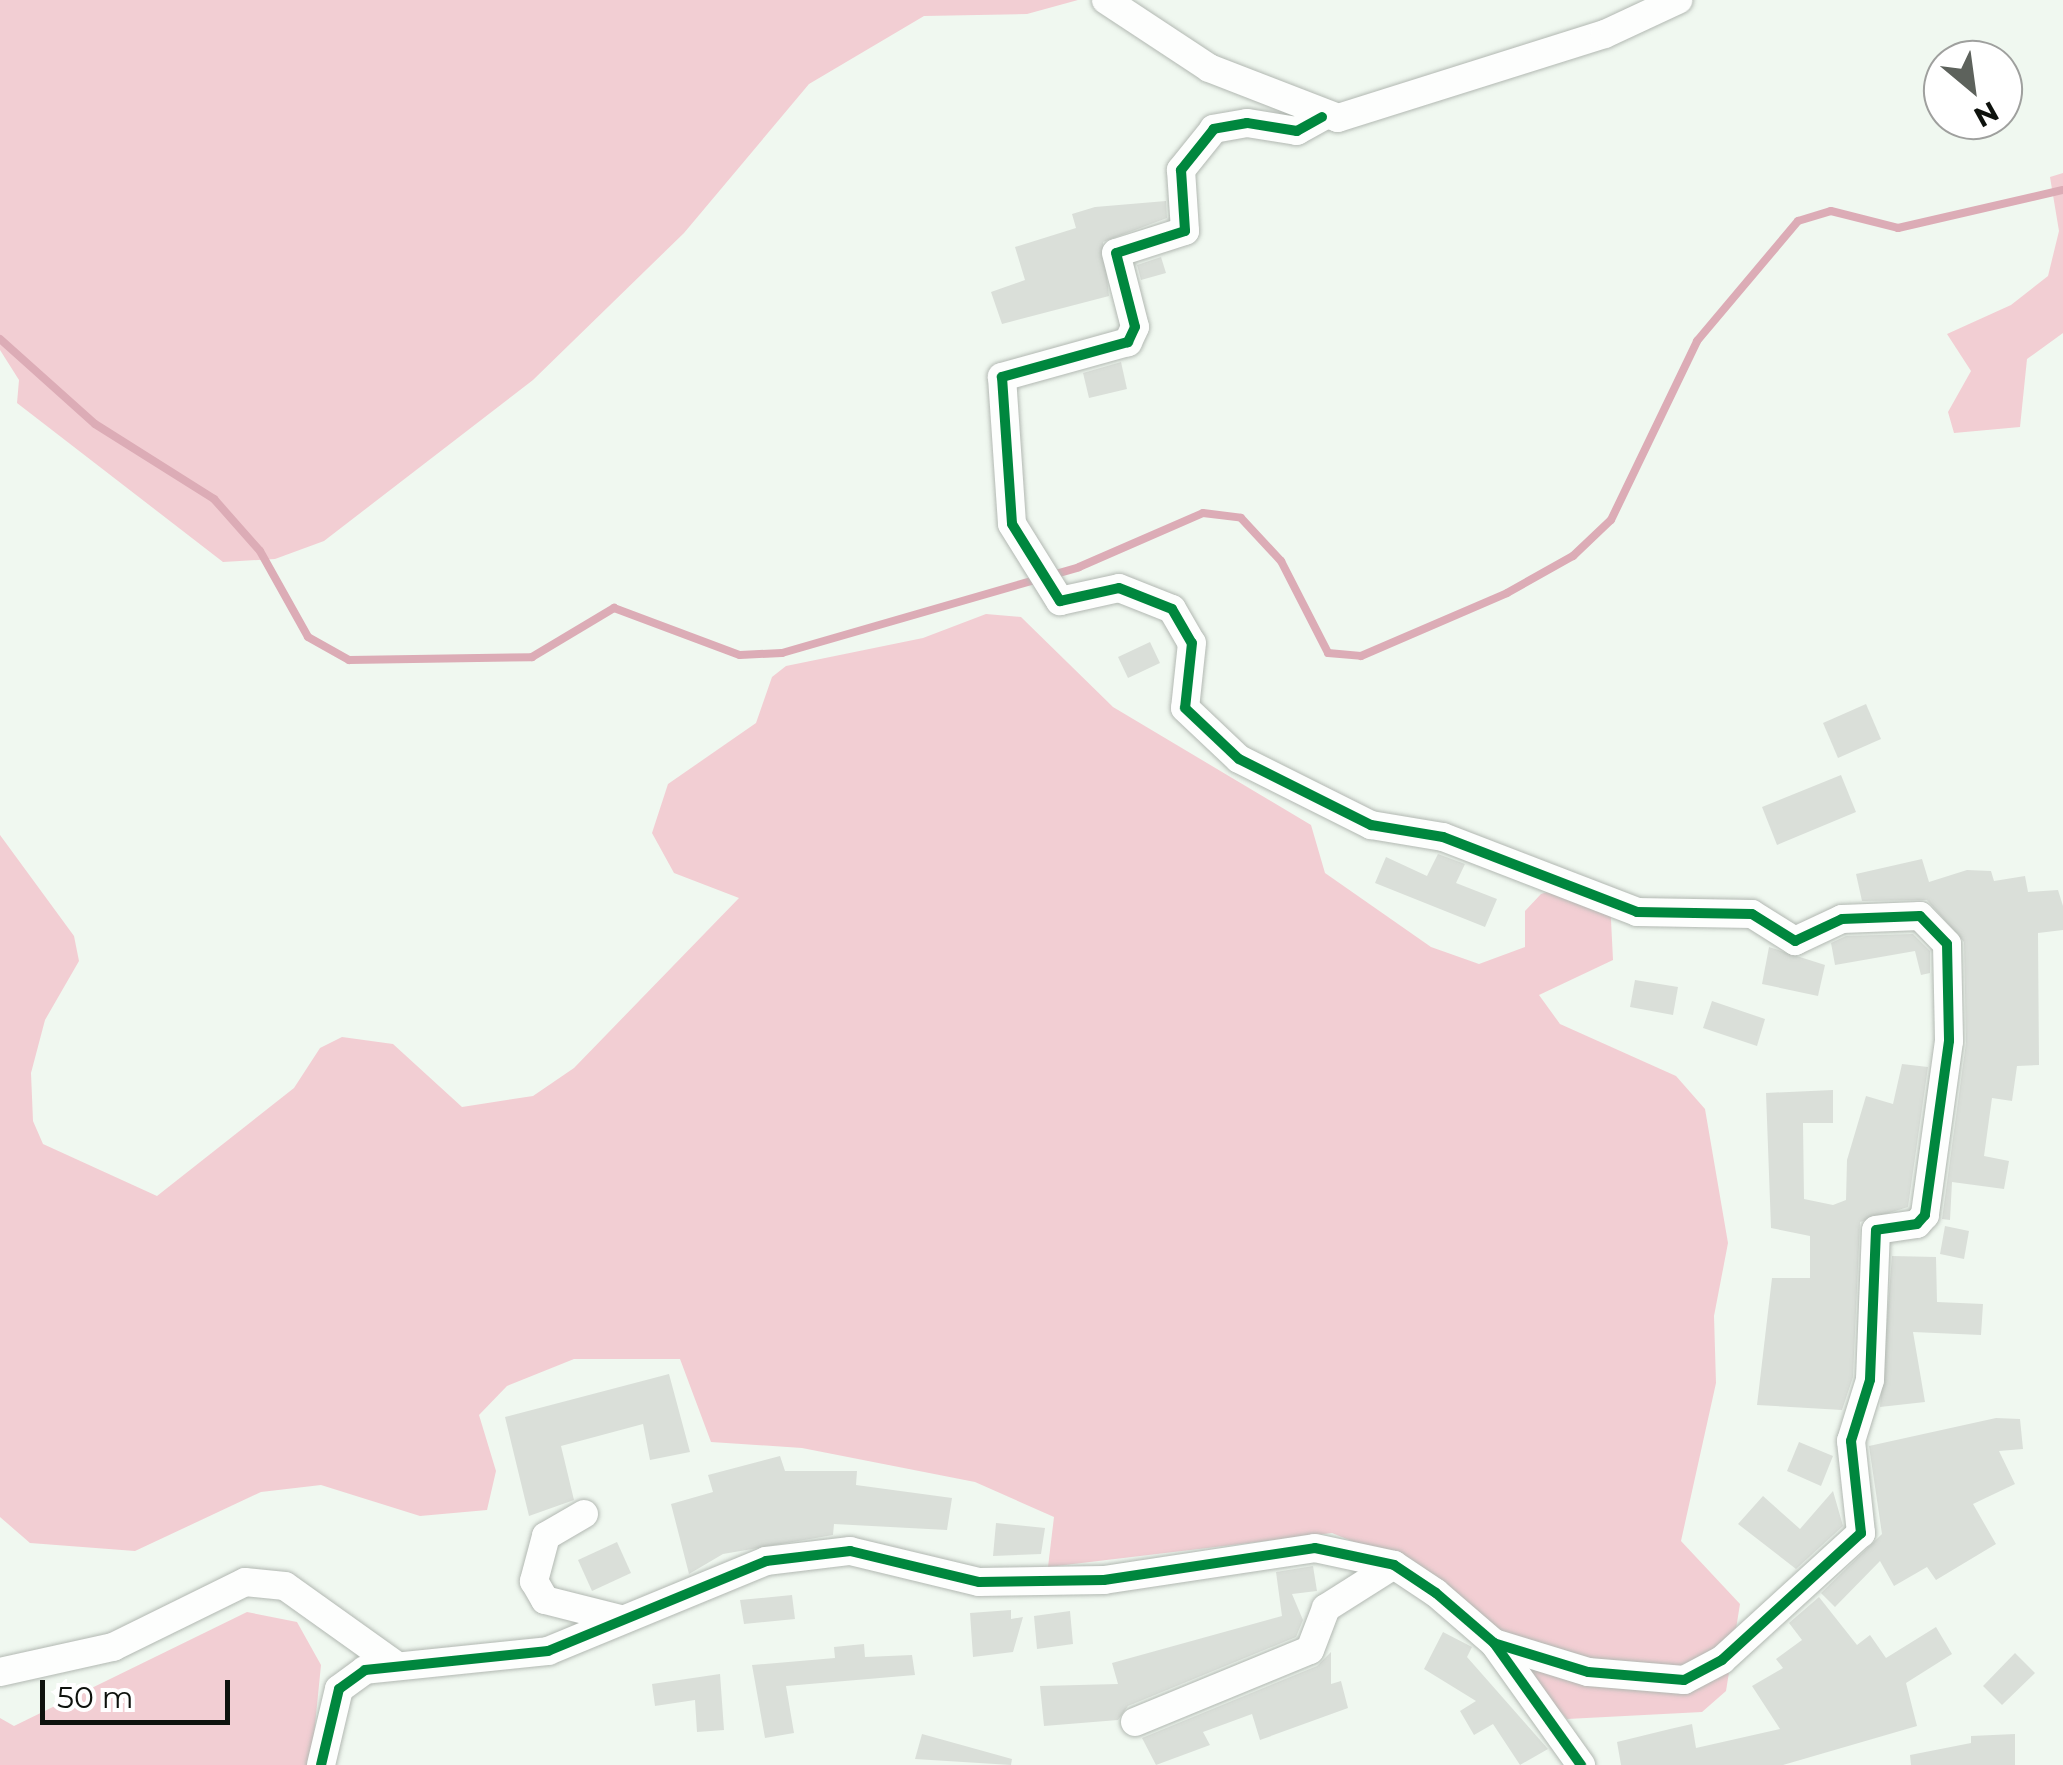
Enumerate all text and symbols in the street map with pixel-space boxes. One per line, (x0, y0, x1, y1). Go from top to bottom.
north arrow (1923, 40, 2023, 140)
text: N (1968, 94, 2005, 135)
scale bar (45, 1660, 235, 1722)
text: 50 m (57, 1679, 134, 1716)

